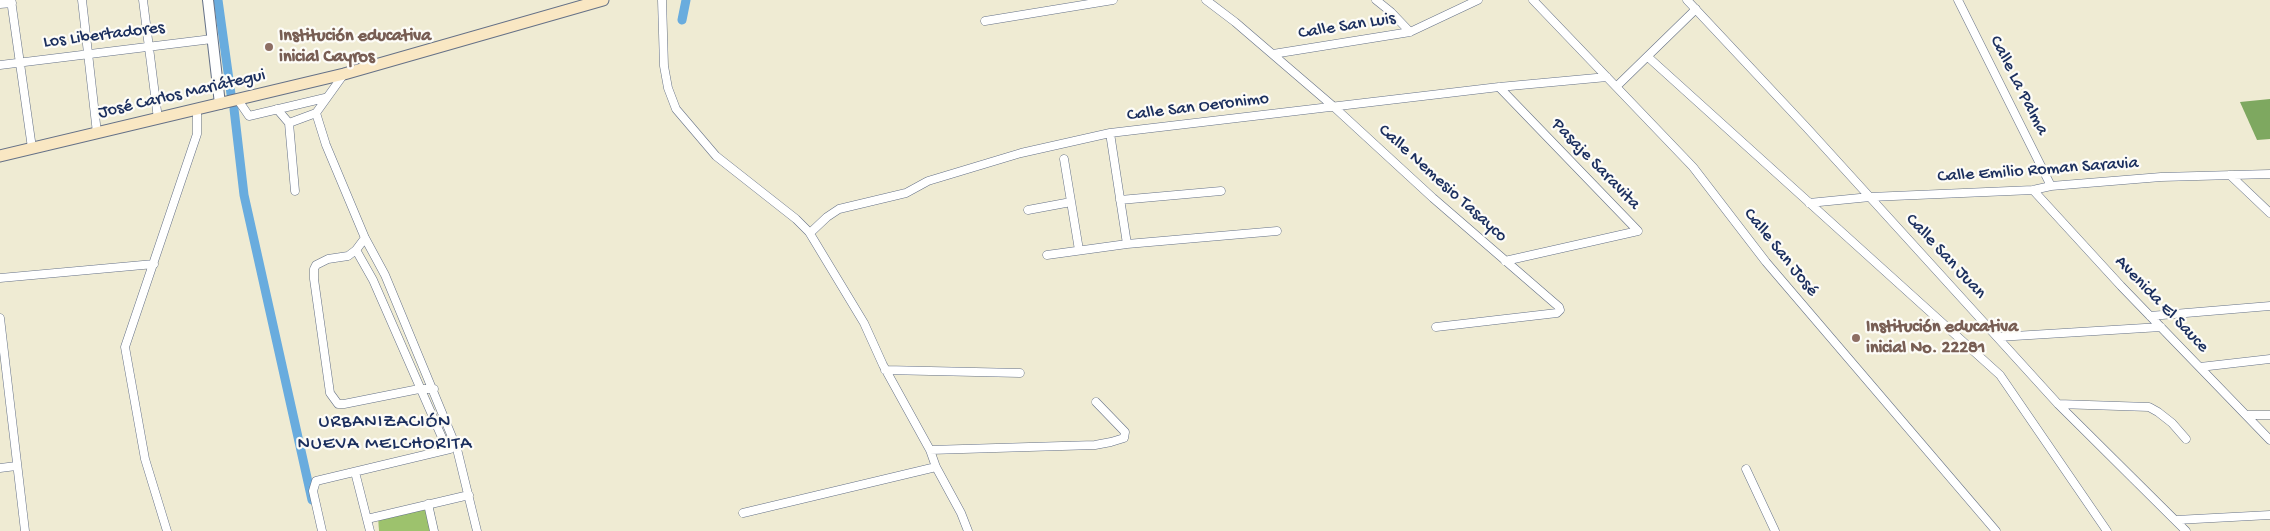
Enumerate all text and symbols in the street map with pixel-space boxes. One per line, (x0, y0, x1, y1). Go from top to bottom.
street label: Calle San Luis (1297, 9, 1397, 45)
street label: Los Libertadores (42, 18, 166, 54)
place label: Institución educativa inicial Cayros (279, 26, 431, 68)
street label: Calle La Palma (1984, 33, 2052, 139)
marker: Institución educativa inicial Cayros (263, 41, 275, 53)
street label: José Carlos Mariátegui (96, 65, 268, 125)
street label: Calle San Oeronimo (1126, 89, 1270, 127)
street label: Pasaje Saravita (1546, 115, 1644, 215)
street label: Calle Nemesio Tasayco (1373, 120, 1511, 248)
street label: Calle Emilio Roman Saravia (1937, 153, 2139, 189)
street label: Calle San José (1738, 205, 1822, 301)
street label: Calle San Juan (1900, 210, 1990, 304)
street label: Avenida El Sauce (2109, 252, 2213, 358)
place label: Institución educativa inicial No. 22281 (1866, 317, 2018, 359)
marker: Institución educativa inicial No. 22281 (1850, 332, 1862, 344)
district label: URBANIZACIÓN NUEVA MELCHORITA (295, 412, 475, 456)

